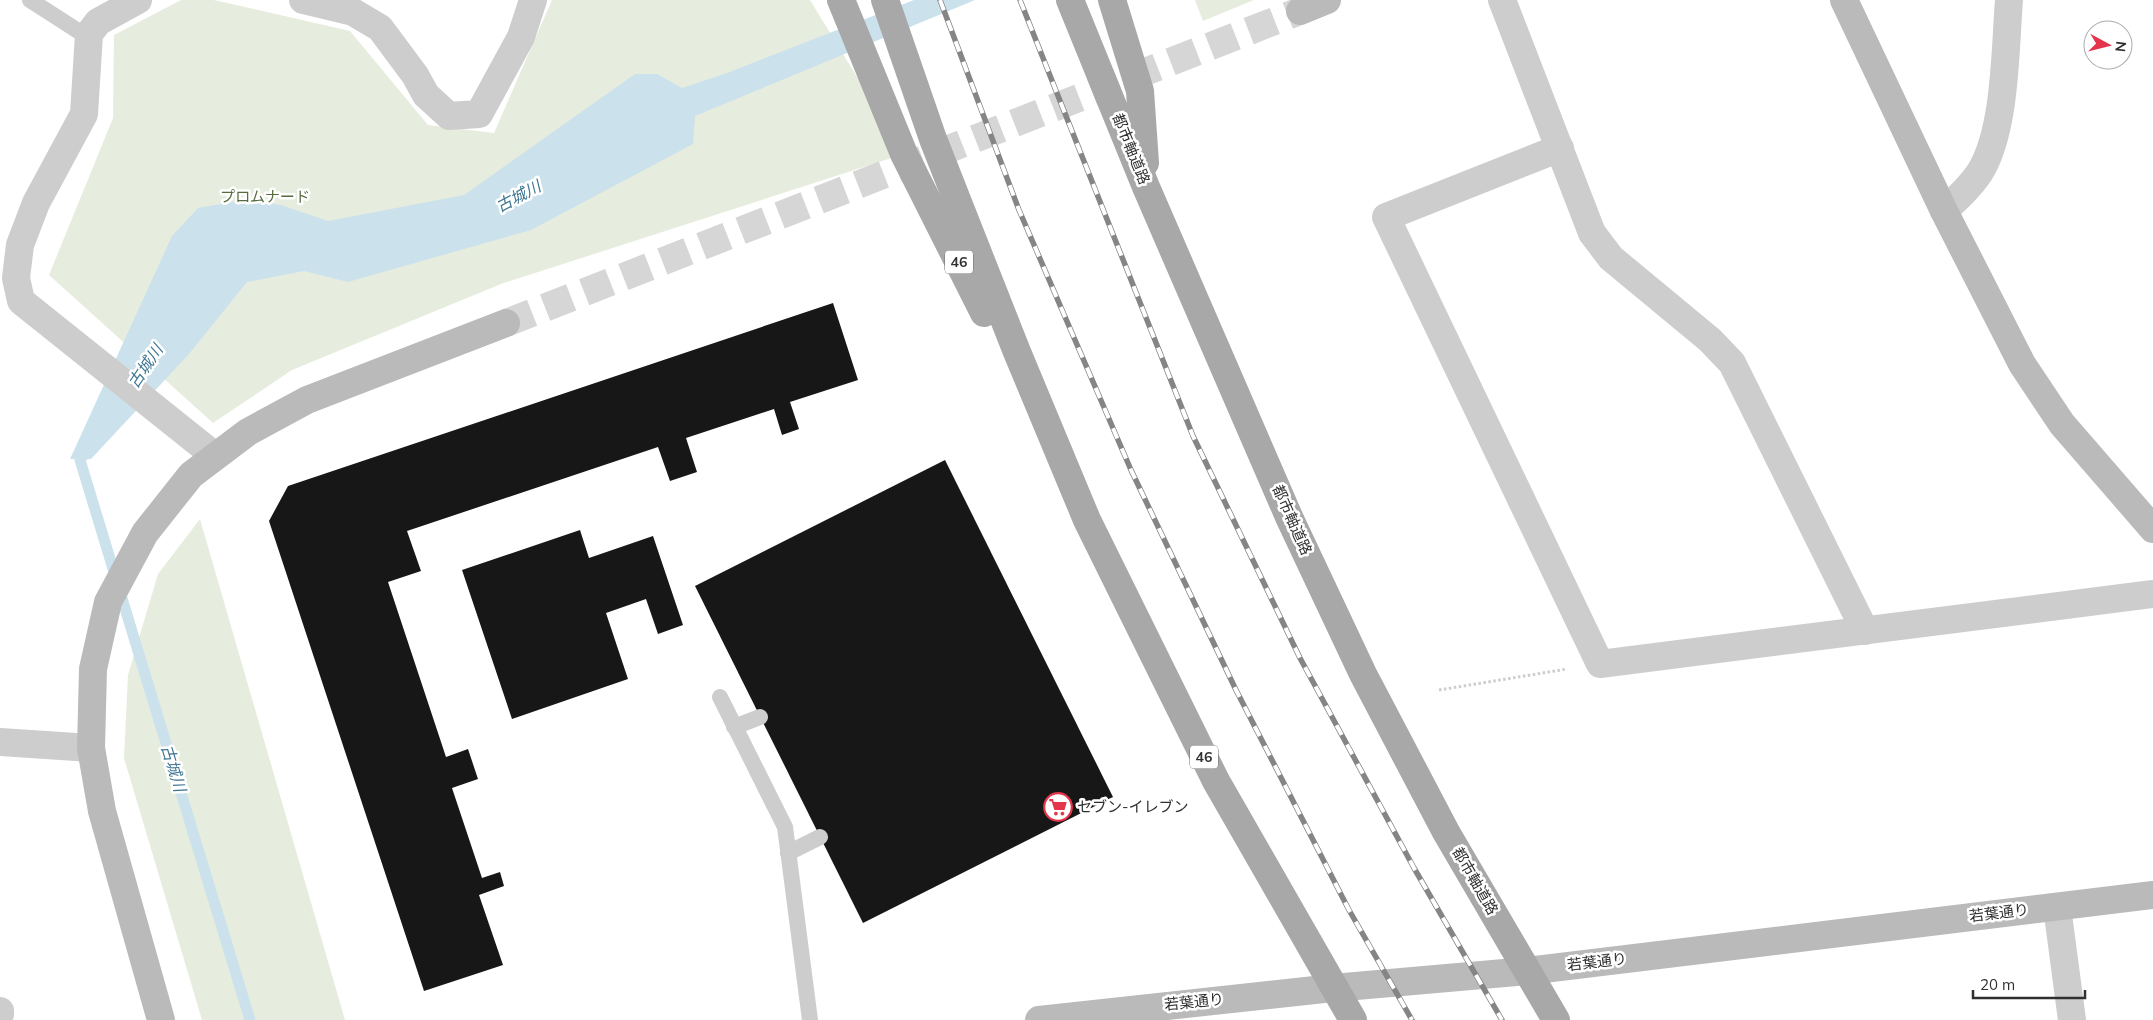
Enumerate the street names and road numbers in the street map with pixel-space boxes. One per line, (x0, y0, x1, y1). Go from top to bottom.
street label: 都市軸道路 (1109, 110, 1154, 187)
road number: 46 (945, 250, 973, 274)
street label: 都市軸道路 (1269, 482, 1316, 558)
road number: 46 (1190, 746, 1218, 769)
street label: 都市軸道路 (1448, 844, 1502, 918)
street label: 若葉通り (1968, 899, 2030, 926)
street label: 若葉通り (1566, 948, 1628, 975)
street label: 若葉通り (1163, 989, 1225, 1014)

